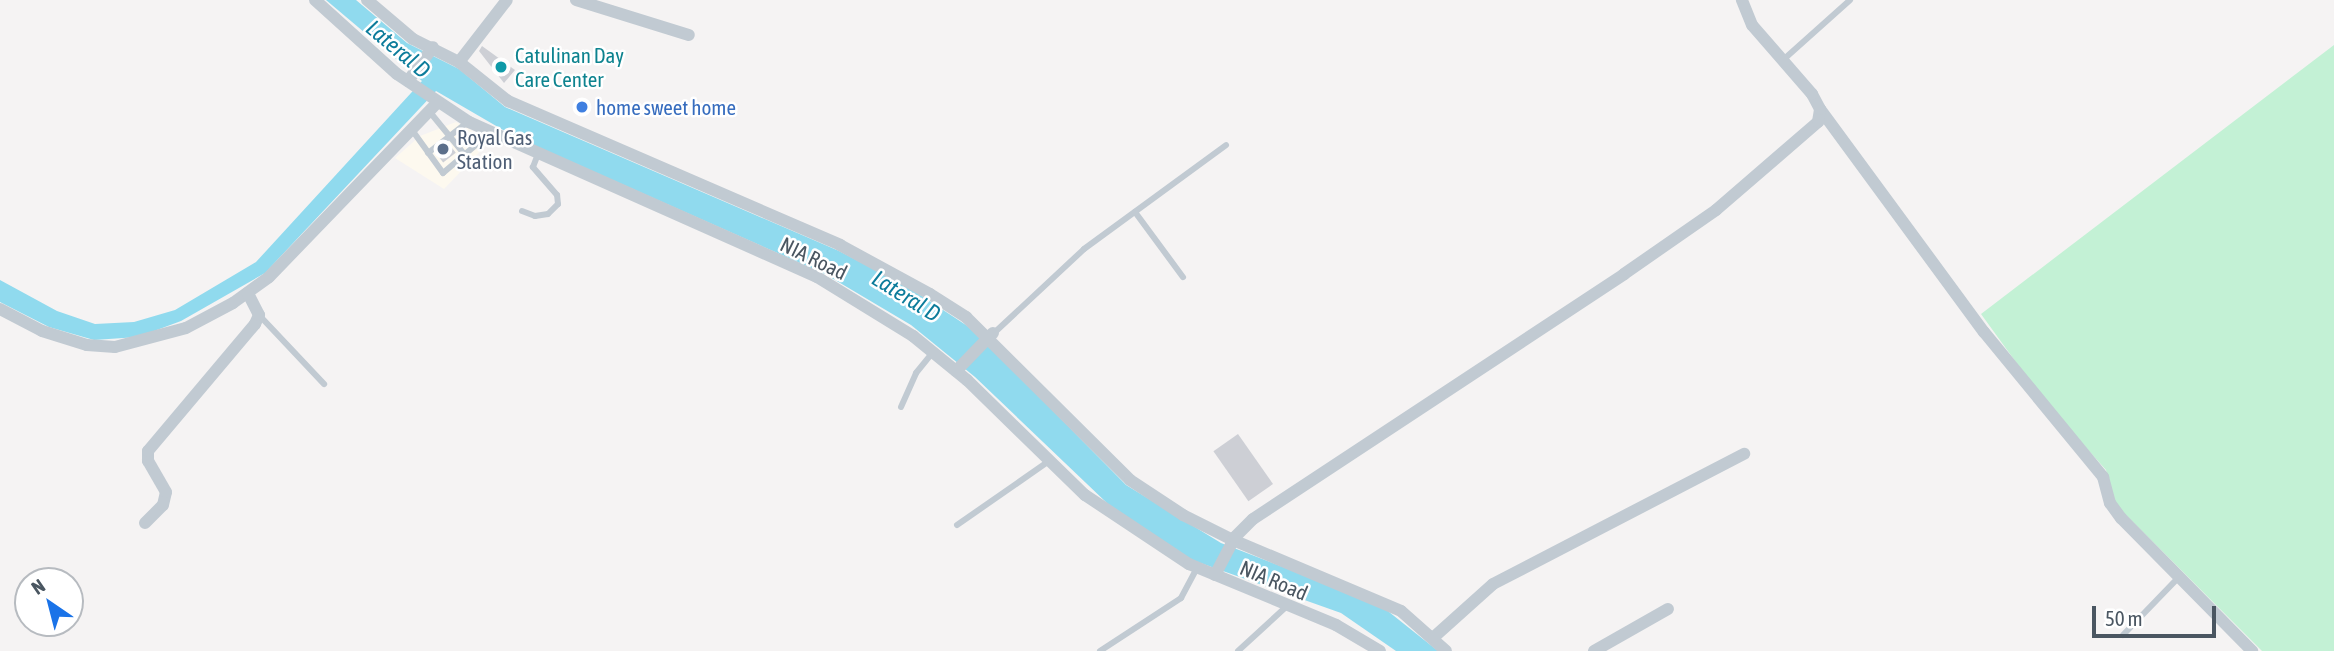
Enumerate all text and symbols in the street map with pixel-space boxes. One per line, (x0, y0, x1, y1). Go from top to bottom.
water label: Lateral D (360, 14, 436, 84)
place label: Catulinan Day Care Center (515, 42, 624, 92)
marker: Catulinan Day Care Center (493, 59, 509, 75)
place label: home sweet home (596, 94, 736, 120)
marker: home sweet home (574, 99, 590, 115)
place label: Royal Gas Station (457, 124, 532, 174)
marker: Royal Gas Station (435, 141, 451, 157)
street label: NIA Road (777, 231, 851, 285)
water label: Lateral D (867, 264, 945, 328)
street label: NIA Road (1236, 555, 1312, 605)
north arrow (14, 567, 84, 637)
text: N (27, 574, 49, 599)
scale bar (2096, 592, 2220, 636)
text: 50 m (2105, 606, 2143, 630)

